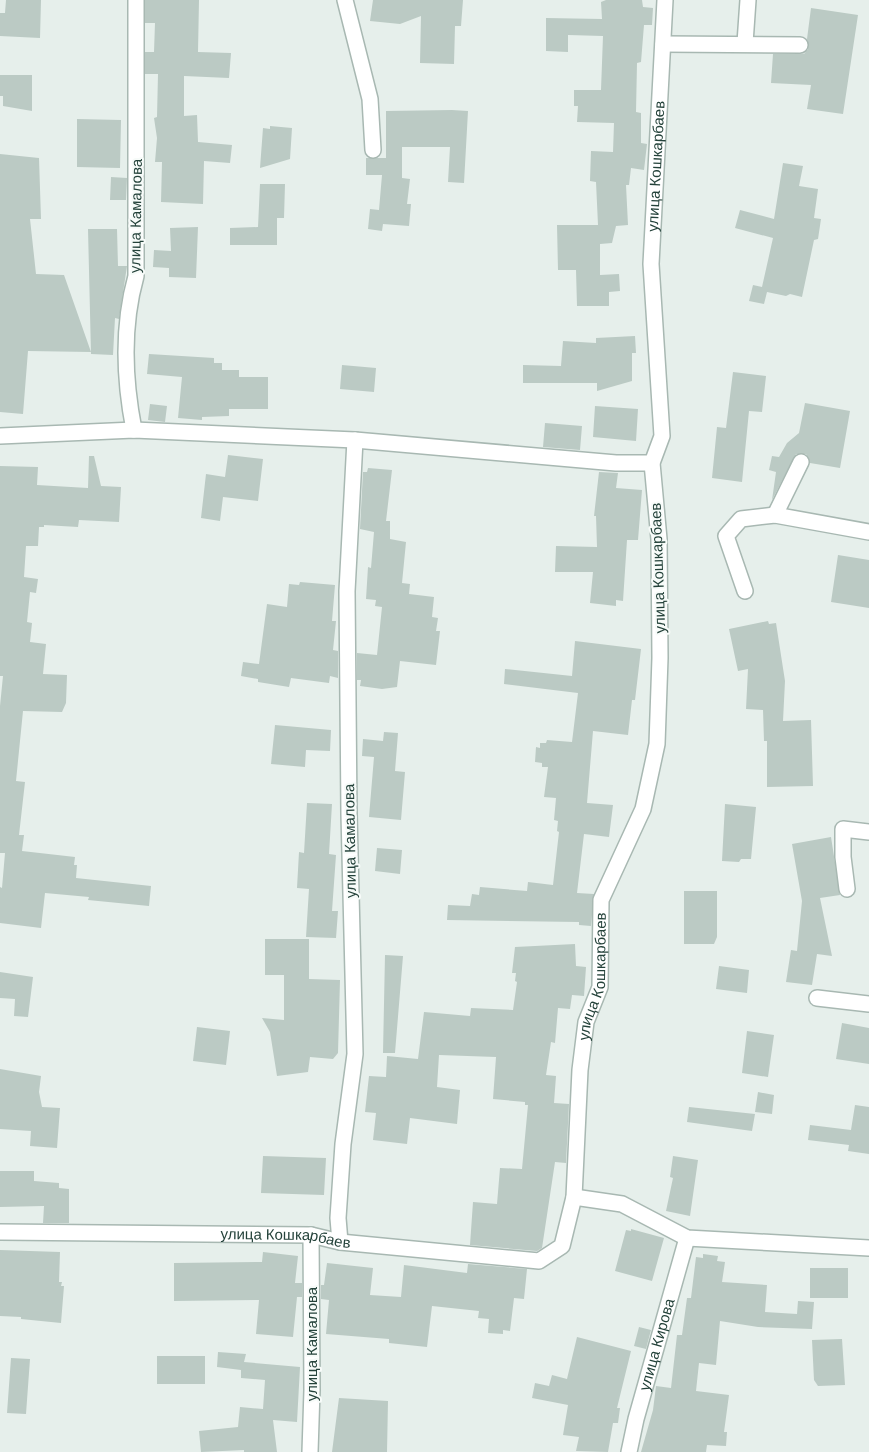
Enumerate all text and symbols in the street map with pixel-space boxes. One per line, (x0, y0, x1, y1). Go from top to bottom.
street label: улица Кошкарбаев (643, 100, 670, 232)
street label: улица Камалова (125, 158, 147, 273)
street label: улица Кошкарбаев (646, 502, 670, 634)
street label: улица Камалова (339, 783, 361, 898)
street label: улица Кошкарбаев (574, 912, 611, 1042)
street label: улица Кошкарбаев (220, 1224, 352, 1253)
street label: улица Камалова (302, 1286, 322, 1401)
street label: улица Кирова (634, 1295, 680, 1393)

